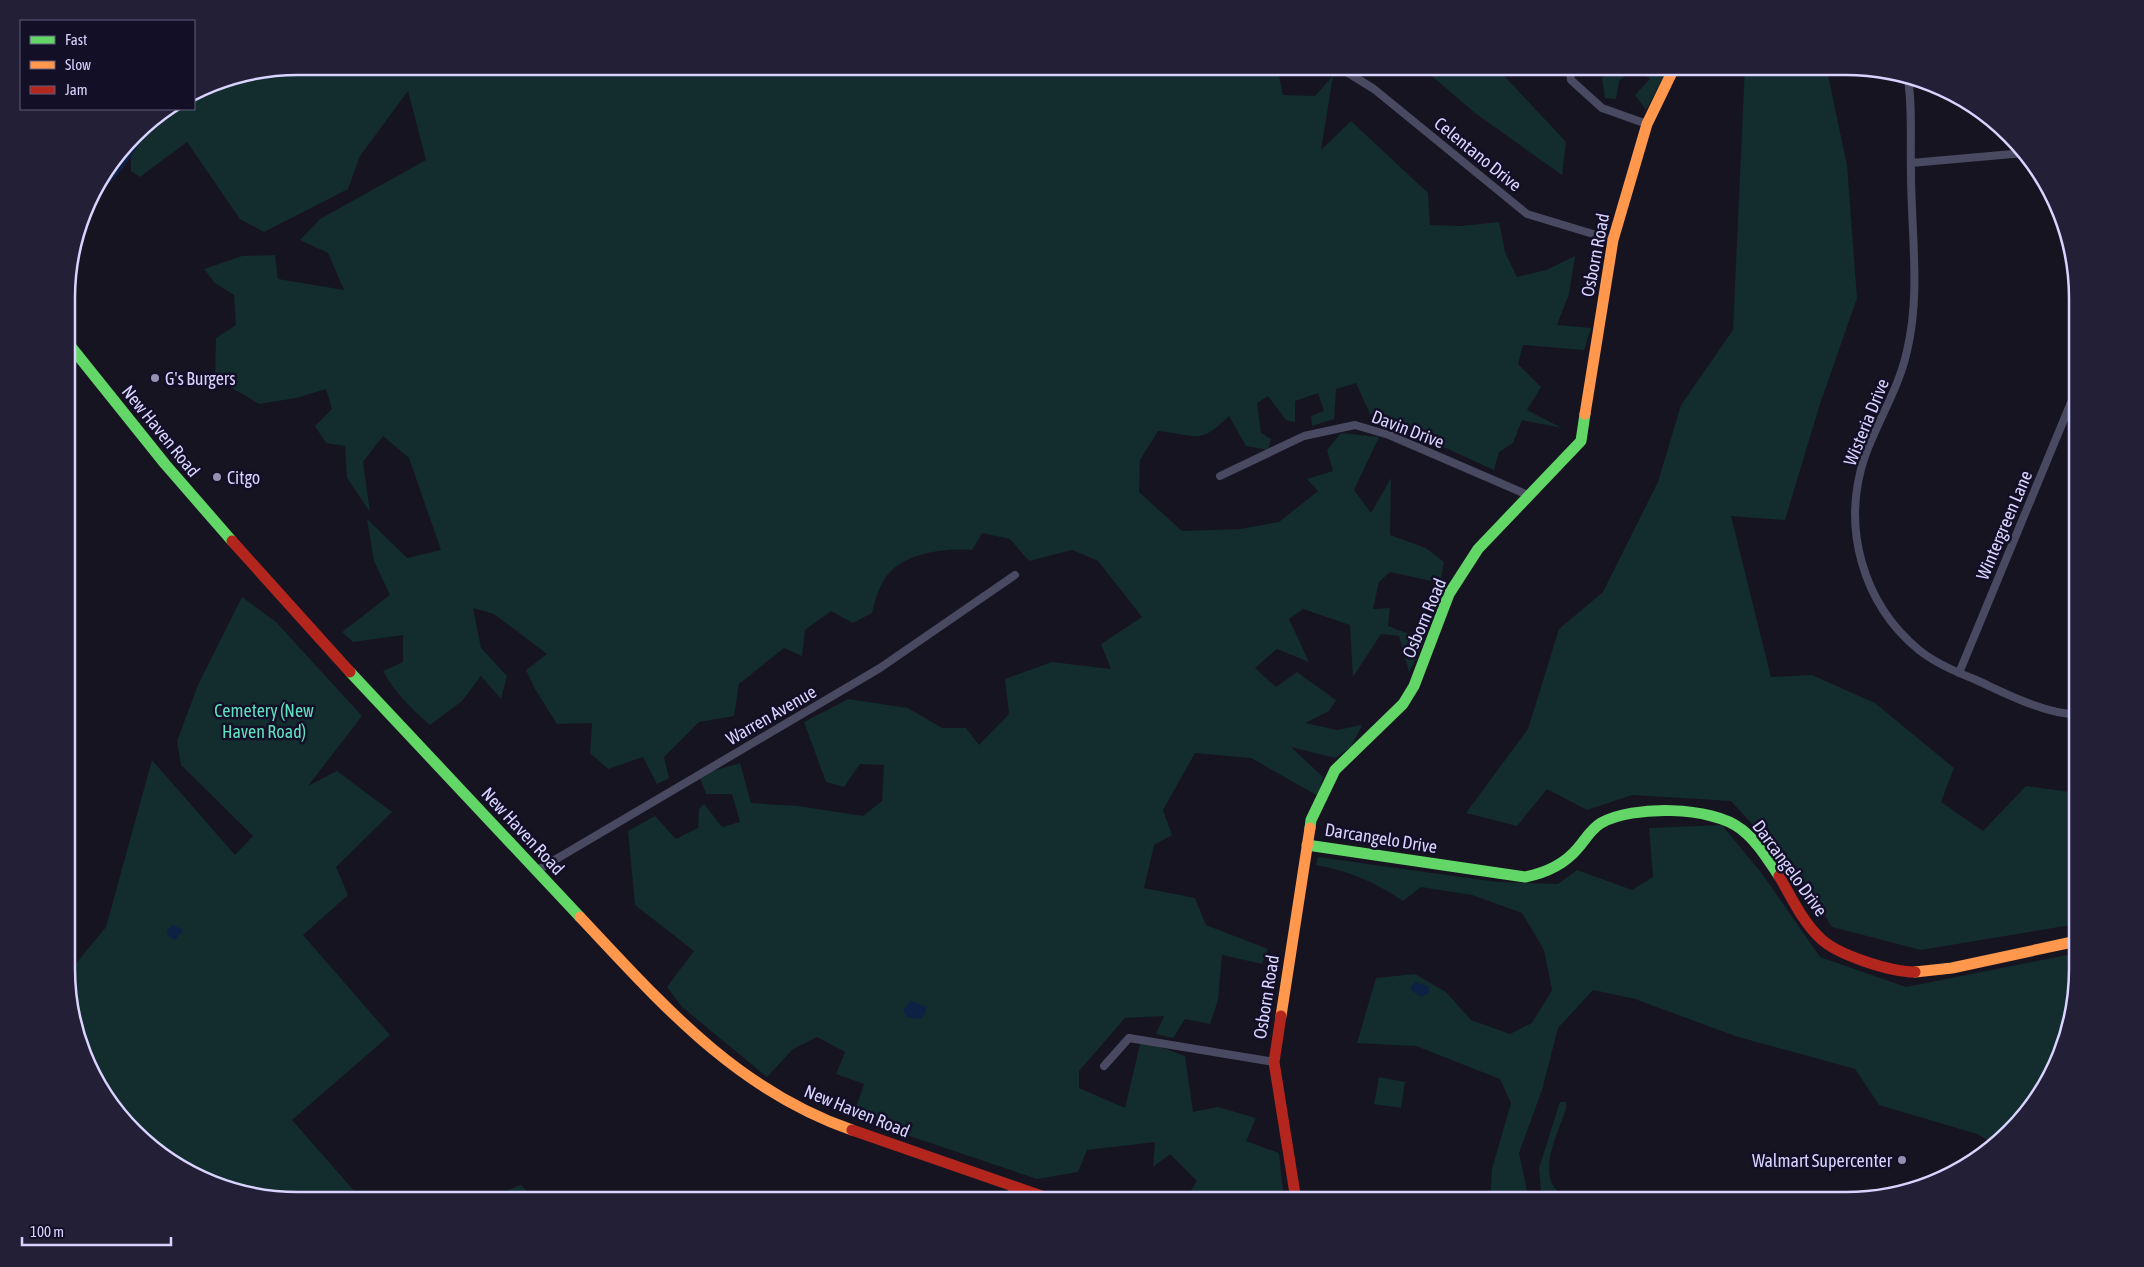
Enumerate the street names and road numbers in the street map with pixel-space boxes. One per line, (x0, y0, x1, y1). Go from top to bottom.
street label: Celentano Drive (1430, 113, 1526, 195)
street label: Osborn Road (1577, 211, 1613, 299)
street label: Wisteria Drive (1839, 375, 1893, 469)
street label: New Haven Road (118, 381, 204, 481)
street label: Davin Drive (1369, 406, 1447, 452)
street label: Wintergreen Lane (1972, 467, 2036, 583)
street label: Osborn Road (1398, 575, 1450, 661)
street label: Warren Avenue (722, 681, 820, 749)
street label: New Haven Road (477, 783, 569, 879)
street label: Darcangelo Drive (1748, 816, 1832, 920)
street label: Darcangelo Drive (1323, 819, 1439, 857)
street label: Osborn Road (1249, 954, 1283, 1040)
street label: New Haven Road (801, 1080, 913, 1142)

